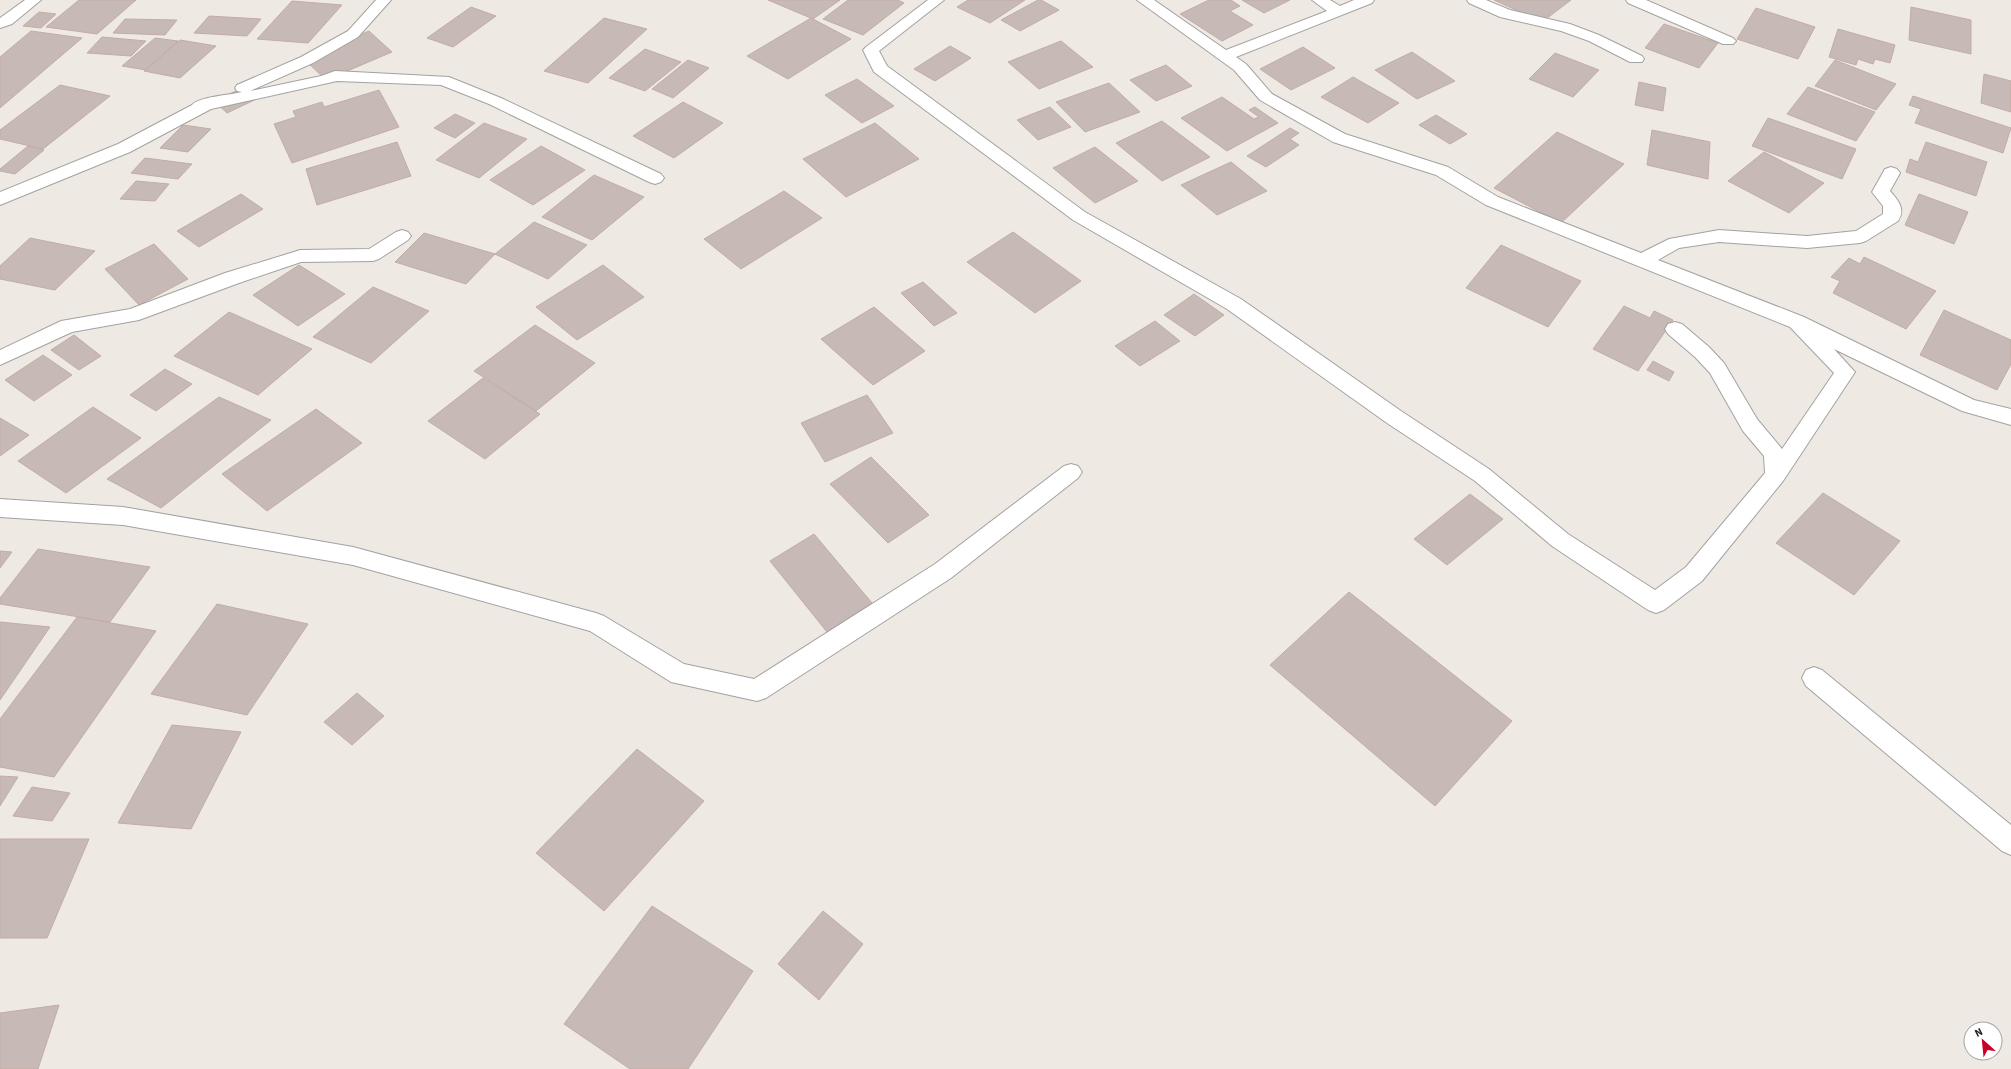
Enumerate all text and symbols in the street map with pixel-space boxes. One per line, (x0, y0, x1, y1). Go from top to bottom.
north arrow (1963, 1021, 2003, 1061)
text: N (1972, 1024, 1985, 1041)

